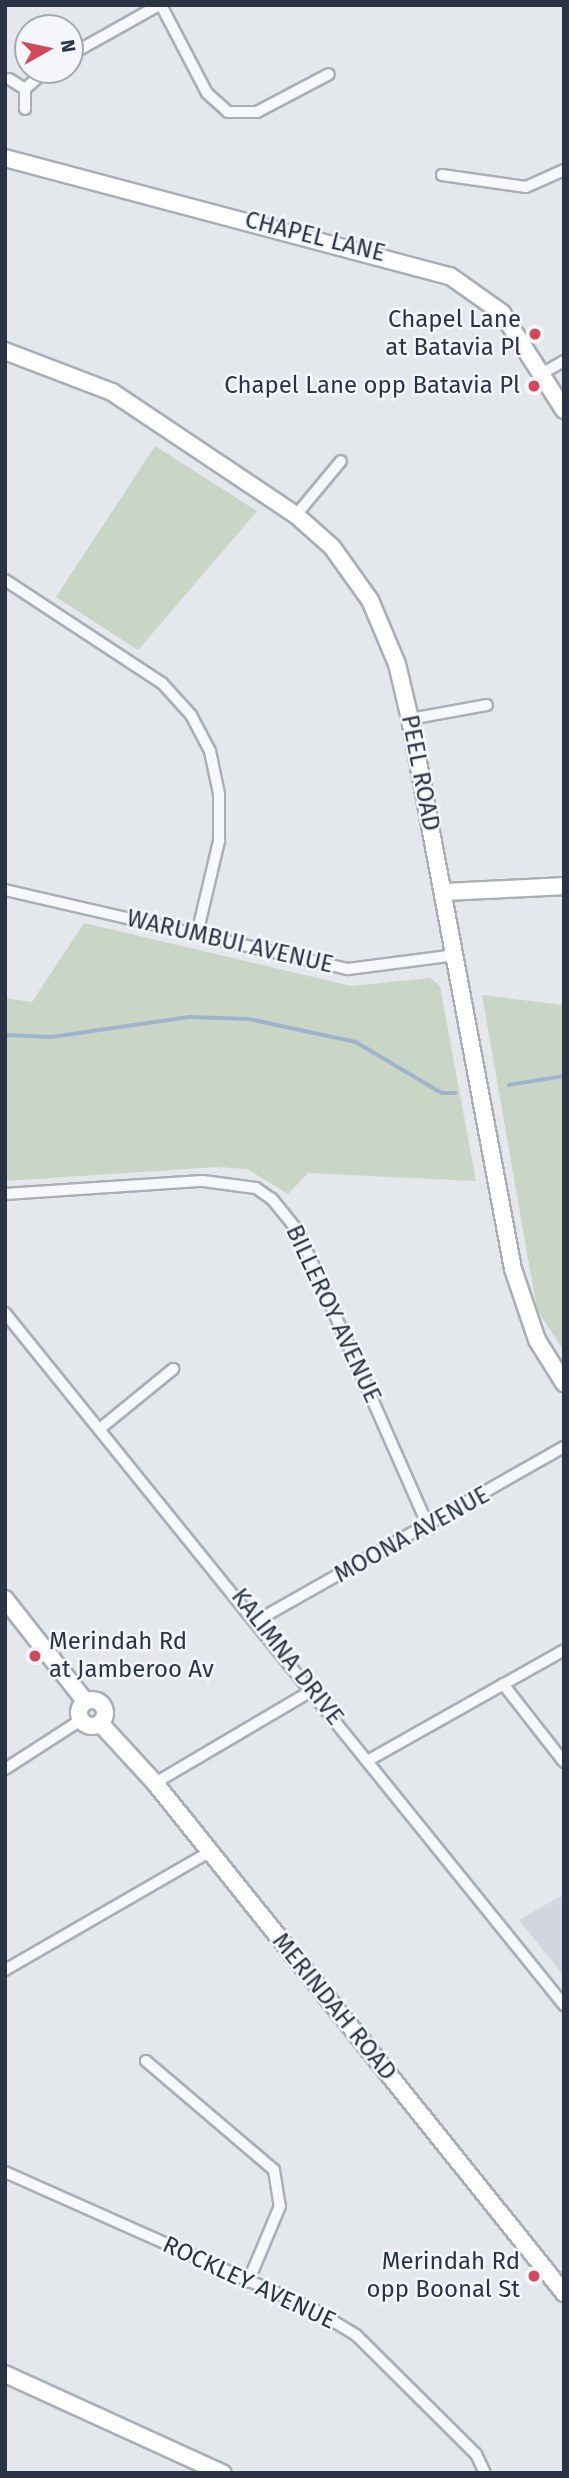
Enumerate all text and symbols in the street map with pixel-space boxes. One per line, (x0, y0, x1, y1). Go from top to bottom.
north arrow (14, 14, 84, 84)
text: N (56, 38, 81, 54)
street label: CHAPEL LANE (242, 206, 388, 268)
place label: Chapel Lane at Batavia Pl (385, 306, 521, 362)
marker: Chapel Lane at Batavia Pl (527, 326, 543, 342)
place label: Chapel Lane opp Batavia Pl (224, 372, 520, 400)
marker: Chapel Lane opp Batavia Pl (526, 378, 542, 394)
street label: PEEL ROAD (395, 712, 445, 834)
street label: WARUMBUI AVENUE (124, 904, 336, 980)
street label: BILLEROY AVENUE (279, 1221, 387, 1407)
street label: MOONA AVENUE (329, 1481, 495, 1589)
street label: KALIMNA DRIVE (225, 1583, 349, 1731)
place label: Merindah Rd at Jamberoo Av (49, 1628, 214, 1684)
marker: Merindah Rd at Jamberoo Av (27, 1648, 43, 1664)
street label: MERINDAH ROAD (266, 1928, 402, 2086)
street label: ROCKLEY AVENUE (158, 2230, 340, 2336)
place label: Merindah Rd opp Boonal St (366, 2248, 520, 2304)
marker: Merindah Rd opp Boonal St (526, 2268, 542, 2284)

